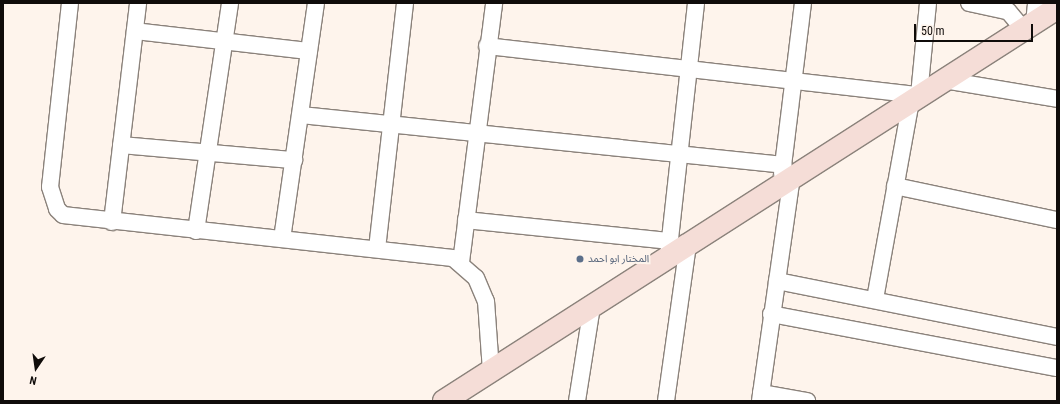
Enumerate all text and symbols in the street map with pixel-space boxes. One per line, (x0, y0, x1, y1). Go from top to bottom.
scale bar (916, 16, 1035, 42)
text: 50 m (921, 24, 945, 38)
place label: المختار ابو احمد (588, 253, 649, 265)
marker: المختار ابو احمد (575, 254, 585, 264)
north arrow (16, 348, 56, 388)
text: N (28, 373, 38, 387)

